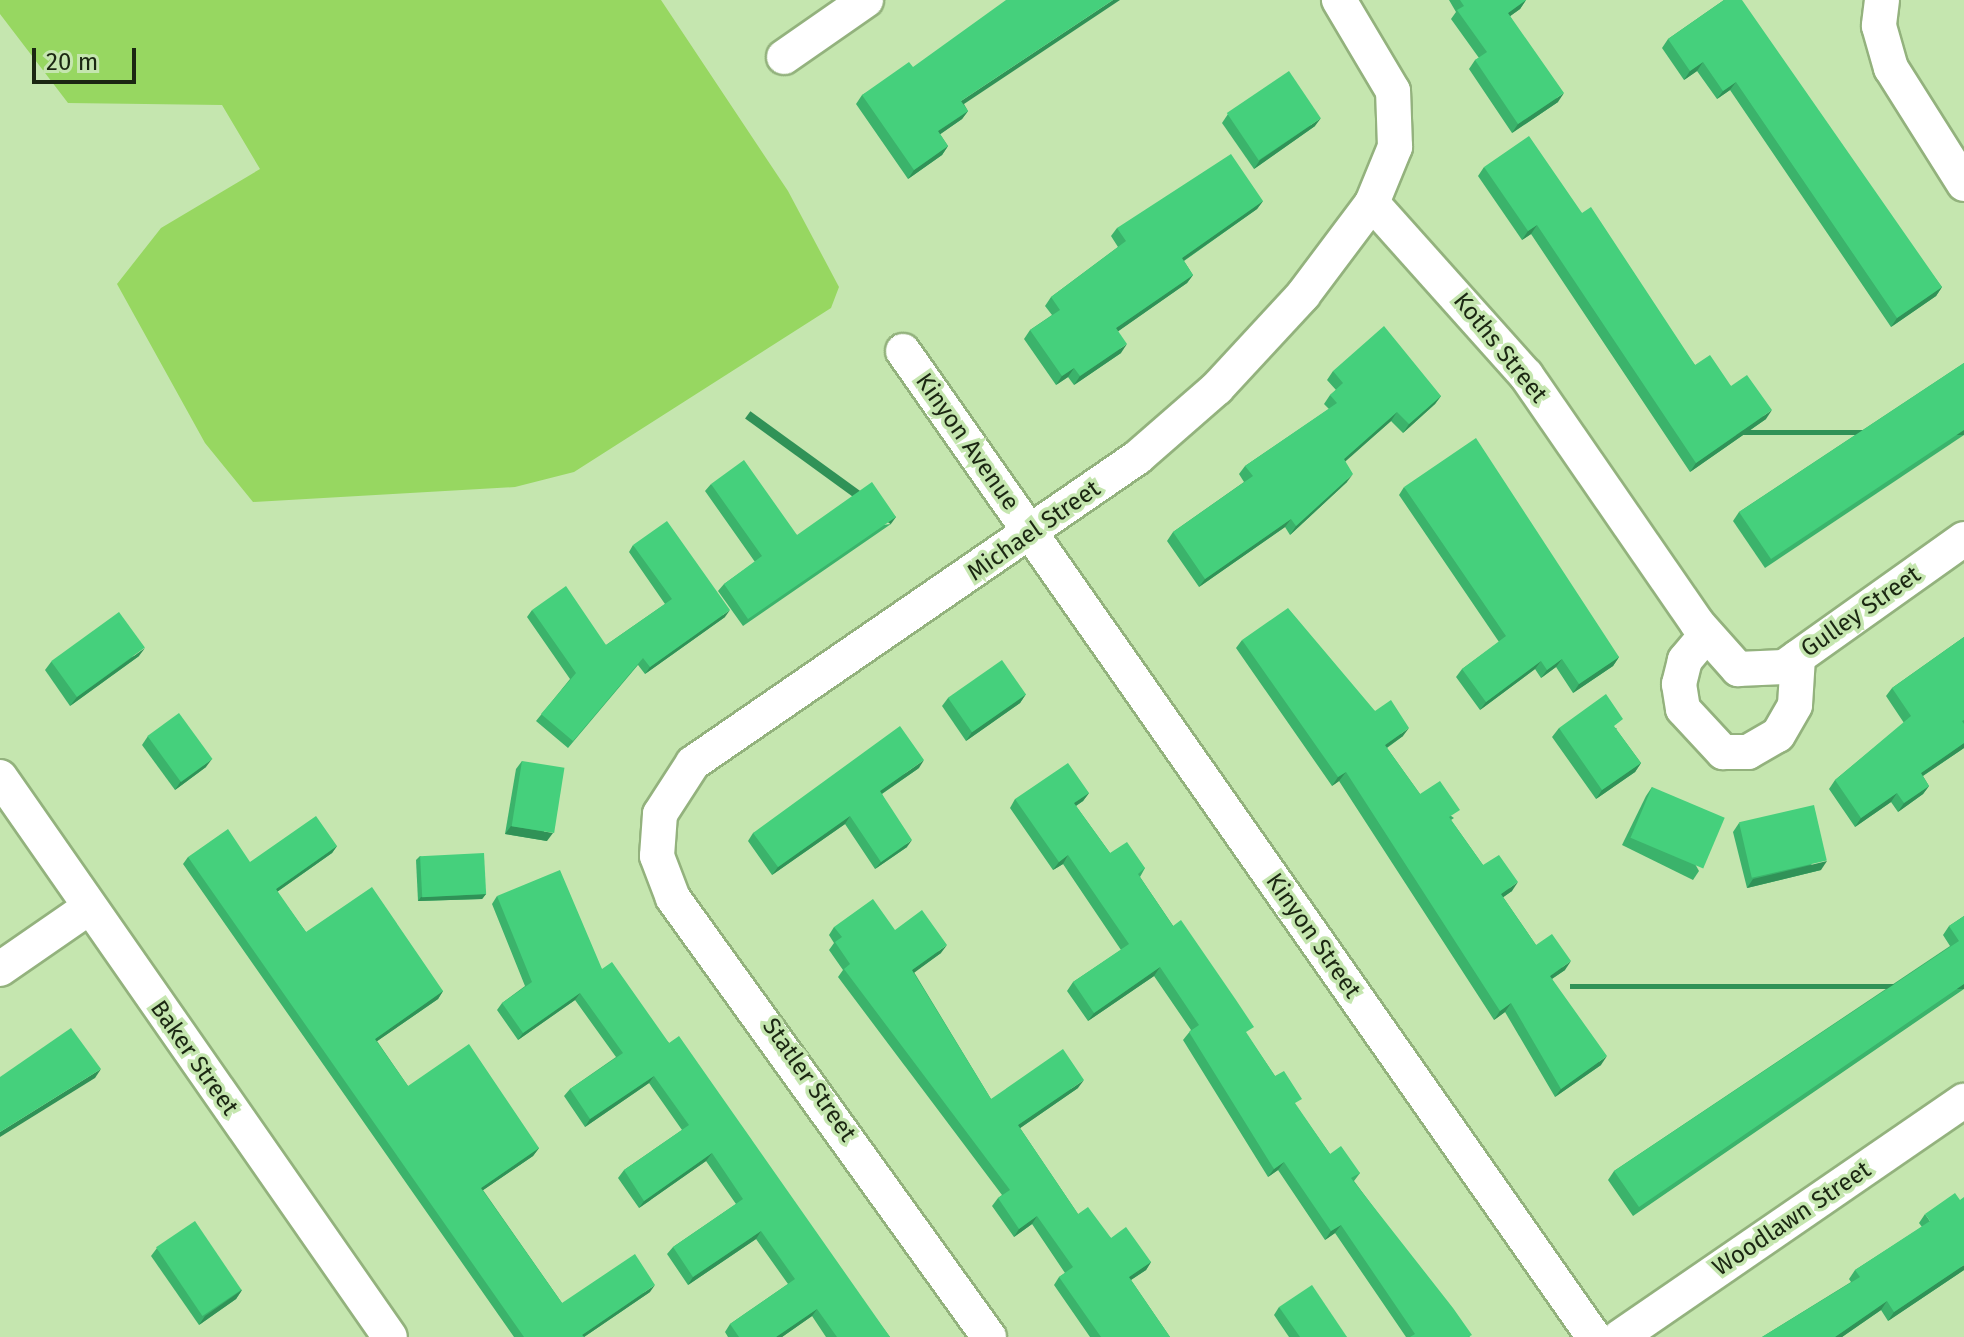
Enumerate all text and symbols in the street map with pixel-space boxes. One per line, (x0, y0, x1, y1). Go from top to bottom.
scale bar (36, 32, 140, 82)
text: 20 m (46, 48, 98, 76)
street label: Koths Street (1447, 287, 1553, 409)
street label: Kinyon Avenue (909, 368, 1025, 516)
street label: Michael Street (962, 475, 1106, 587)
street label: Gulley Street (1796, 560, 1926, 664)
street label: Kinyon Street (1259, 868, 1367, 1004)
street label: Baker Street (144, 995, 244, 1121)
street label: Statler Street (756, 1013, 862, 1147)
street label: Woodlawn Street (1707, 1155, 1877, 1283)

